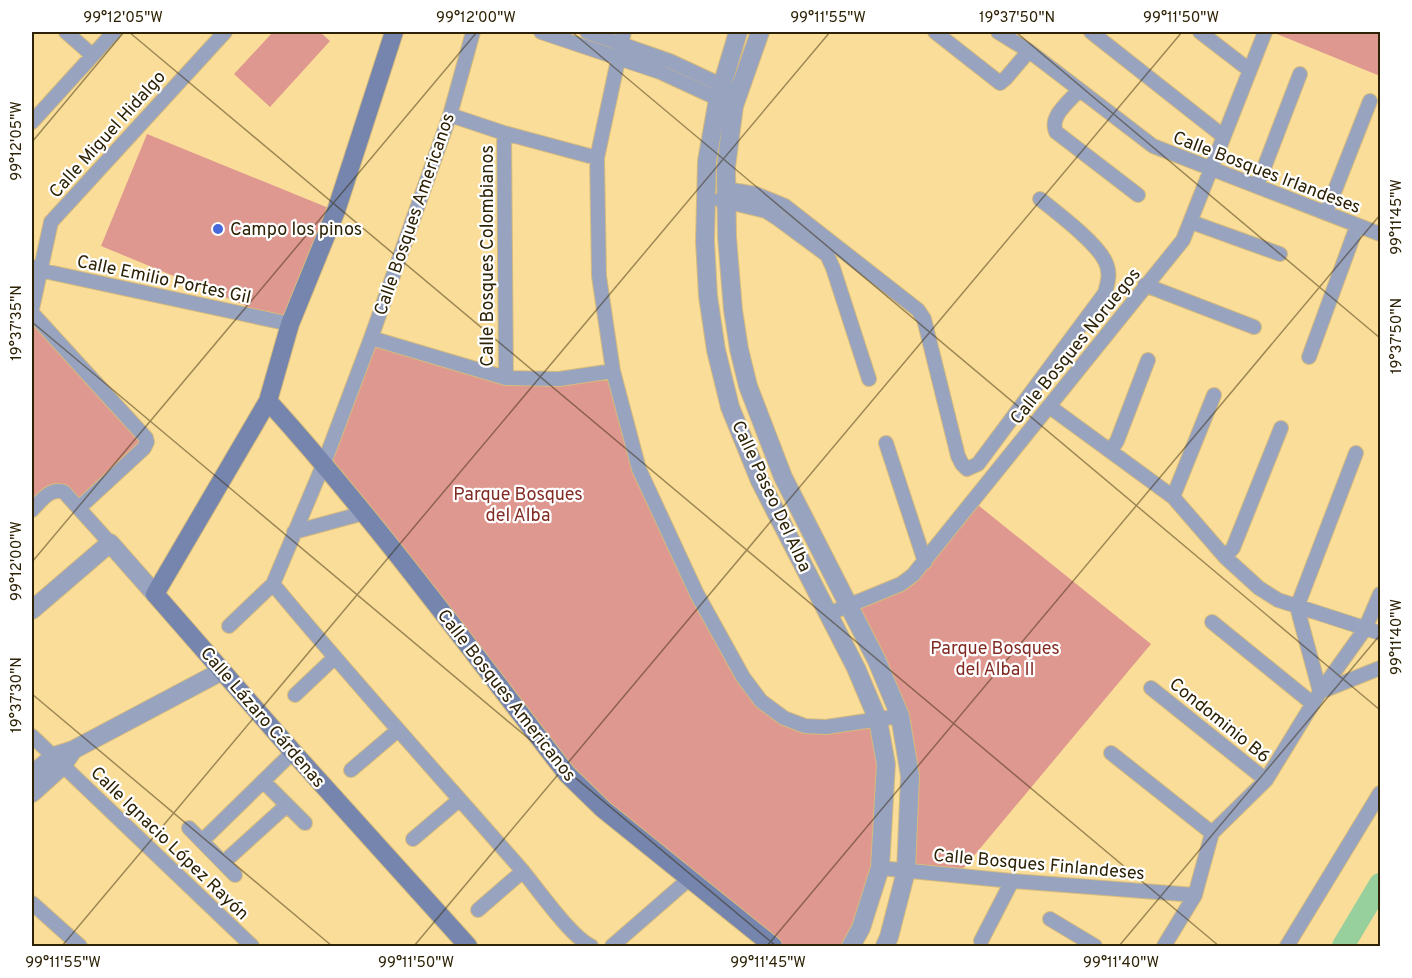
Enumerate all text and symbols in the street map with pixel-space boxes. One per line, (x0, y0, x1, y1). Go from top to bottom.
text: 99°12'05"W (83, 9, 163, 28)
text: 99°12'00"W (436, 9, 516, 28)
text: 99°11'55"W (790, 9, 866, 28)
text: 19°37'50"N (979, 9, 1055, 28)
text: 99°11'50"W (1143, 9, 1219, 28)
street label: Calle Miguel Hidalgo (45, 66, 171, 204)
text: 99°12'05"W (8, 101, 27, 181)
street label: Calle Bosques Americanos (370, 110, 461, 319)
street label: Calle Bosques Irlandeses (1169, 127, 1364, 220)
street label: Calle Bosques Colombianos (477, 145, 500, 367)
text: 99°11'45"W (1388, 179, 1407, 255)
place label: Campo los pinos (230, 219, 362, 242)
marker: Campo los pinos (211, 222, 225, 236)
street label: Calle Emilio Portes Gil (74, 251, 253, 310)
street label: Calle Bosques Noruegos (1006, 264, 1146, 430)
text: 19°37'35"N (8, 285, 27, 361)
text: 19°37'50"N (1388, 298, 1407, 374)
street label: Calle Paseo Del Alba (726, 417, 816, 576)
park label: Parque Bosques del Alba (453, 484, 583, 528)
text: 99°12'00"W (8, 521, 27, 601)
text: 99°11'40"W (1388, 599, 1407, 675)
street label: Calle Bosques Americanos (431, 605, 580, 787)
park label: Parque Bosques del Alba II (930, 638, 1060, 682)
street label: Calle Lázaro Cárdenas (194, 643, 329, 793)
text: 19°37'30"N (8, 657, 27, 733)
street label: Condominio B6 (1164, 673, 1274, 769)
street label: Calle Ignacio López Rayón (85, 762, 253, 926)
street label: Calle Bosques Finlandeses (932, 845, 1146, 886)
text: 99°11'55"W (25, 954, 101, 973)
text: 99°11'50"W (378, 954, 454, 973)
text: 99°11'45"W (730, 954, 806, 973)
text: 99°11'40"W (1083, 954, 1159, 973)

